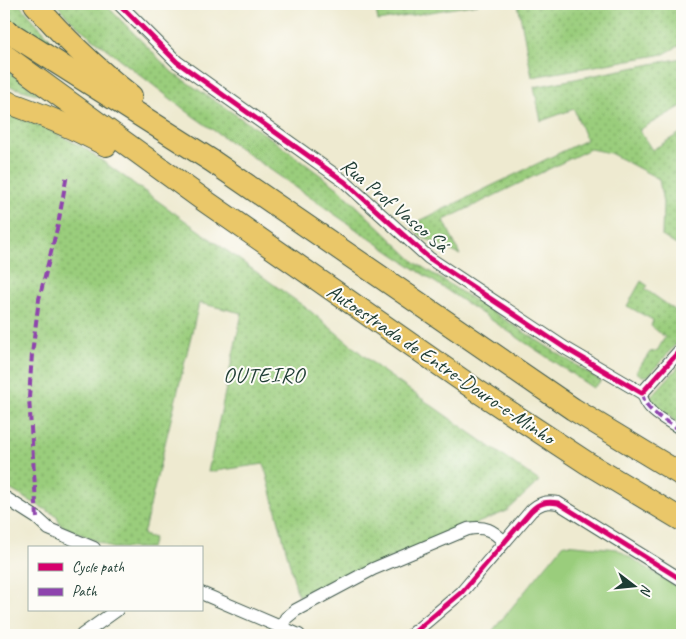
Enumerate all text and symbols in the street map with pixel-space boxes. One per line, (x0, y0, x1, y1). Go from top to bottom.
street label: Rua Prof Vasco Sá (336, 152, 456, 259)
street label: Autoestrada de Entre-Douro-e-Minho (322, 278, 562, 452)
district label: OUTEIRO (223, 361, 306, 389)
legend (28, 546, 202, 612)
text: Cycle path (72, 558, 124, 577)
north arrow (608, 562, 658, 612)
text: Path (72, 582, 98, 601)
text: N (636, 583, 655, 598)

